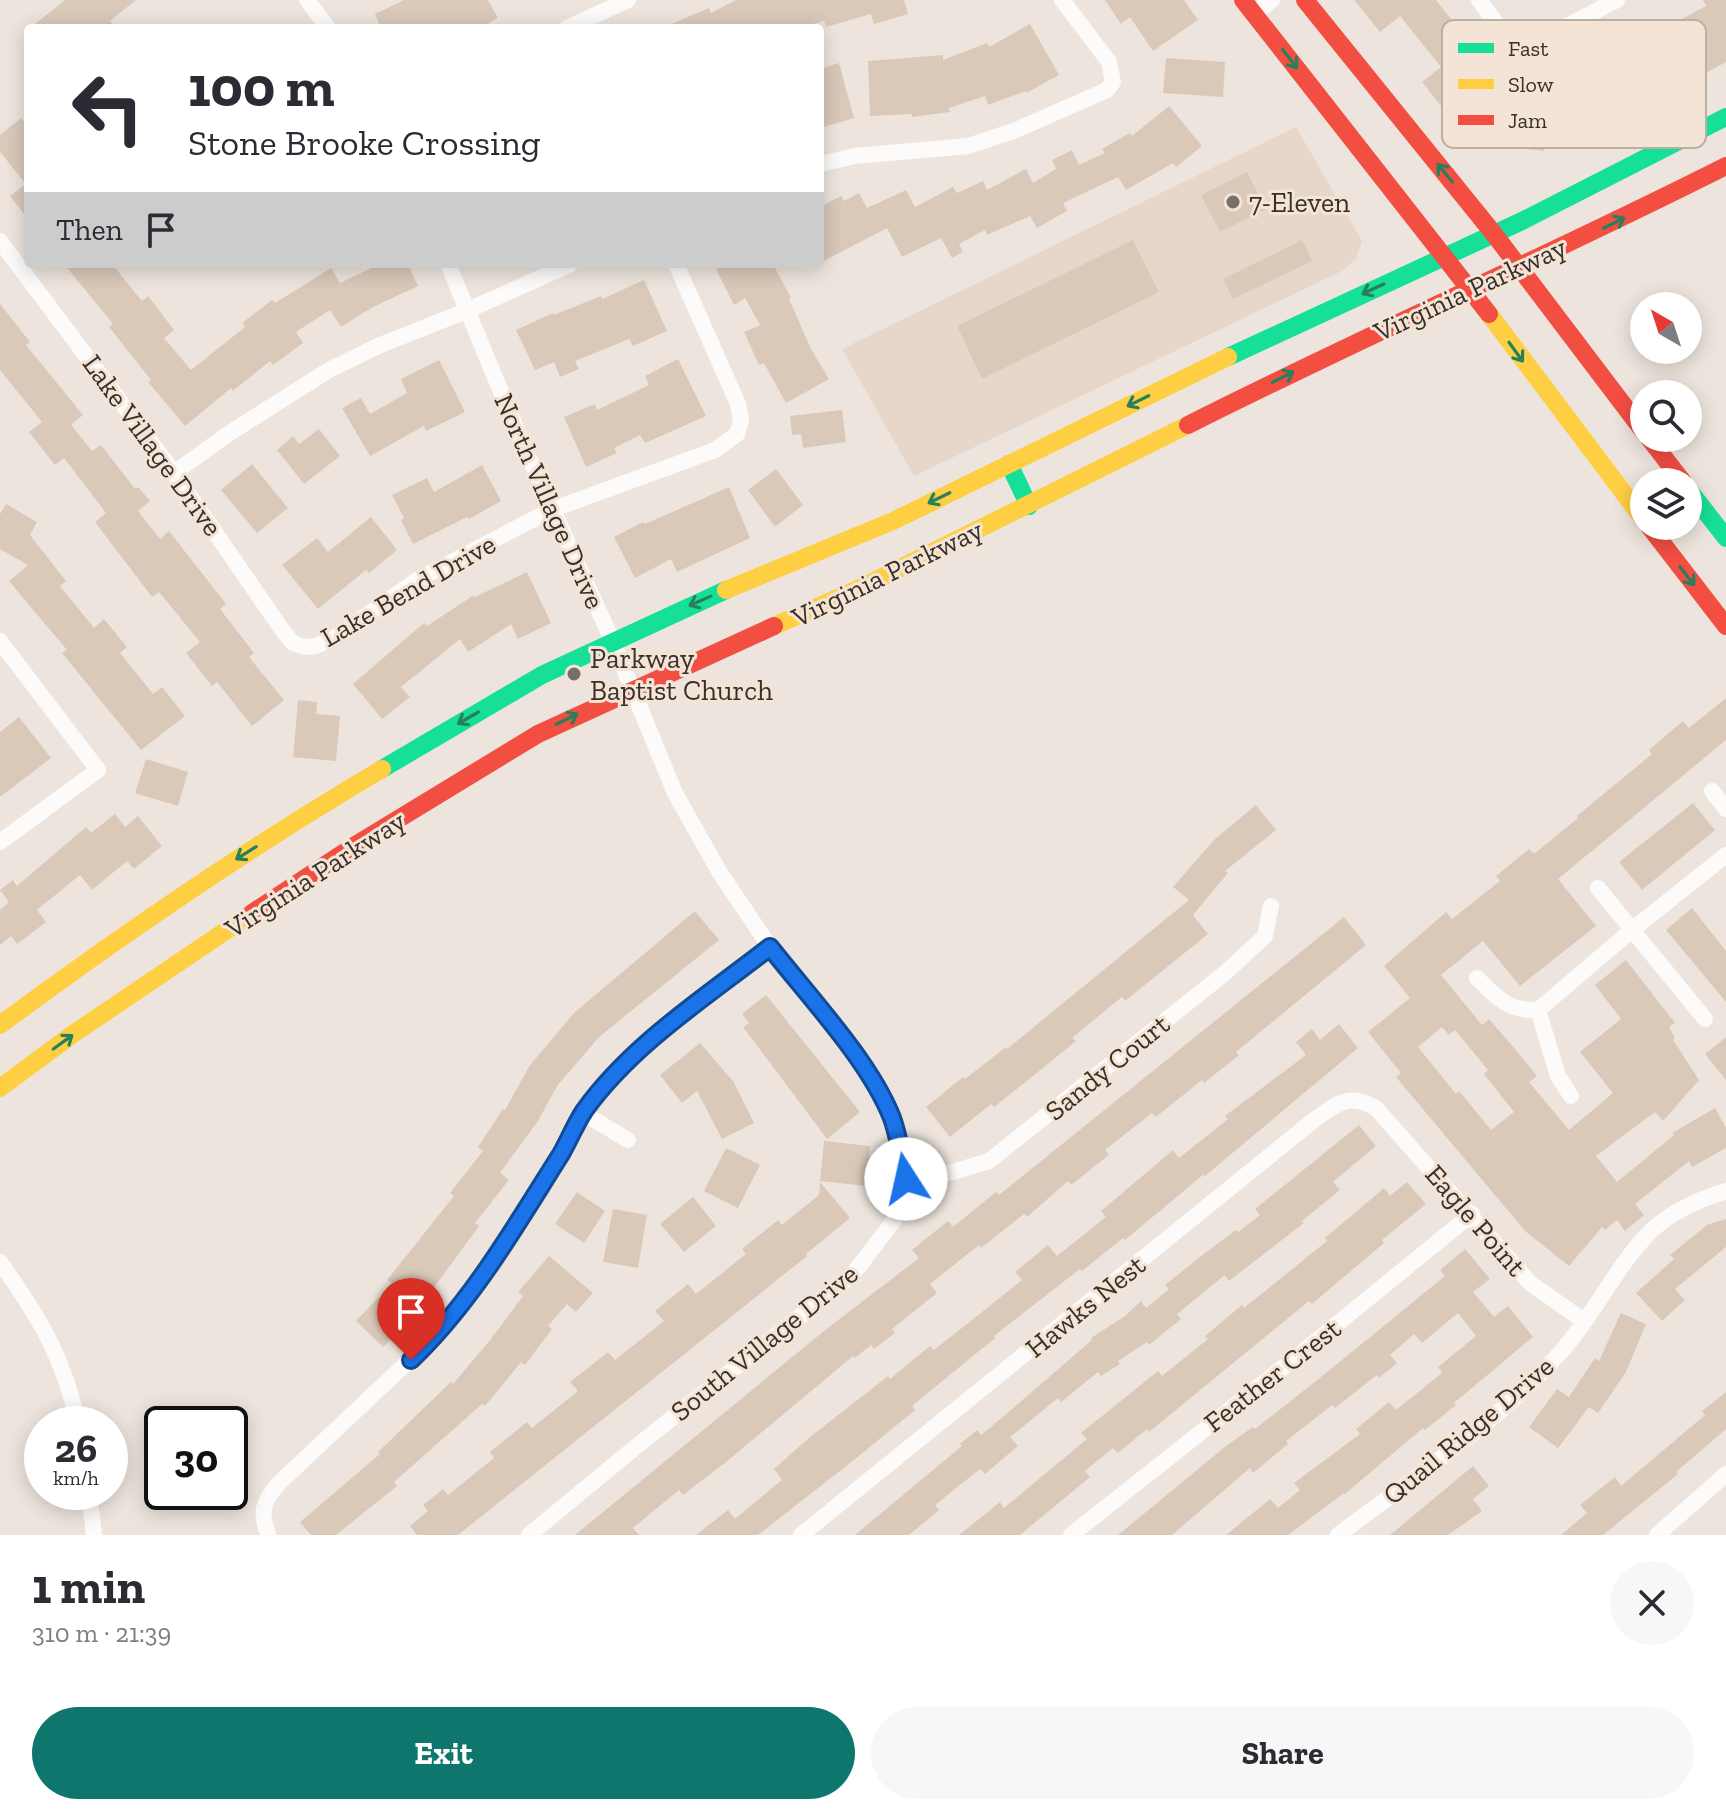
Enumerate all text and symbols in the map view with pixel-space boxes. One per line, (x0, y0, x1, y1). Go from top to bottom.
legend (1442, 20, 1706, 148)
text: Fast (1508, 35, 1549, 62)
one-way arrow (1281, 48, 1298, 70)
text: 100 m (188, 53, 335, 120)
icon: left (56, 56, 160, 160)
text: Slow (1508, 71, 1554, 98)
text: Jam (1508, 107, 1547, 134)
text: Stone Brooke Crossing (188, 121, 541, 164)
one-way arrow (1436, 163, 1453, 184)
place label: 7-Eleven (1249, 186, 1350, 219)
marker: 7-Eleven (1224, 193, 1242, 211)
icon: arrive (139, 208, 183, 252)
text: Then (56, 212, 123, 248)
one-way arrow (1602, 214, 1626, 230)
street label: Virginia Parkway (1368, 230, 1572, 349)
one-way arrow (1361, 282, 1385, 297)
north arrow (1630, 292, 1702, 364)
map controls (1630, 292, 1702, 540)
one-way arrow (1507, 341, 1524, 362)
street label: Lake Village Drive (76, 348, 229, 542)
one-way arrow (1270, 369, 1294, 384)
button: search (1630, 380, 1702, 452)
street label: North Village Drive (487, 389, 612, 614)
one-way arrow (1127, 394, 1151, 409)
button: layers (1630, 468, 1702, 540)
one-way arrow (927, 491, 951, 507)
street label: Virginia Parkway (785, 513, 989, 634)
street label: Lake Bend Drive (315, 527, 501, 654)
one-way arrow (1679, 565, 1696, 586)
one-way arrow (688, 595, 713, 610)
place label: Parkway Baptist Church (590, 642, 773, 707)
marker: Parkway Baptist Church (565, 665, 583, 683)
one-way arrow (457, 710, 480, 726)
one-way arrow (555, 711, 579, 726)
street label: Virginia Parkway (218, 803, 412, 946)
one-way arrow (235, 846, 258, 862)
street label: Sandy Court (1039, 1007, 1176, 1127)
one-way arrow (52, 1033, 73, 1050)
position arrow (864, 1137, 948, 1221)
street label: Eagle Point (1418, 1158, 1533, 1283)
street label: Hawks Nest (1019, 1248, 1152, 1365)
street label: South Village Drive (664, 1257, 864, 1428)
pin (377, 1278, 445, 1360)
icon: arrive (389, 1290, 433, 1334)
street label: Feather Crest (1197, 1311, 1348, 1439)
street label: Quail Ridge Drive (1376, 1349, 1560, 1511)
speed limit sign: 30 (144, 1406, 248, 1510)
text: 26 (55, 1424, 97, 1472)
text: km/h (53, 1466, 99, 1490)
text: 1 min (32, 1558, 145, 1615)
button: close (1610, 1561, 1694, 1645)
text: 310 m · 21:39 (32, 1617, 171, 1649)
button: Exit (32, 1707, 855, 1799)
button: Share (871, 1707, 1694, 1799)

